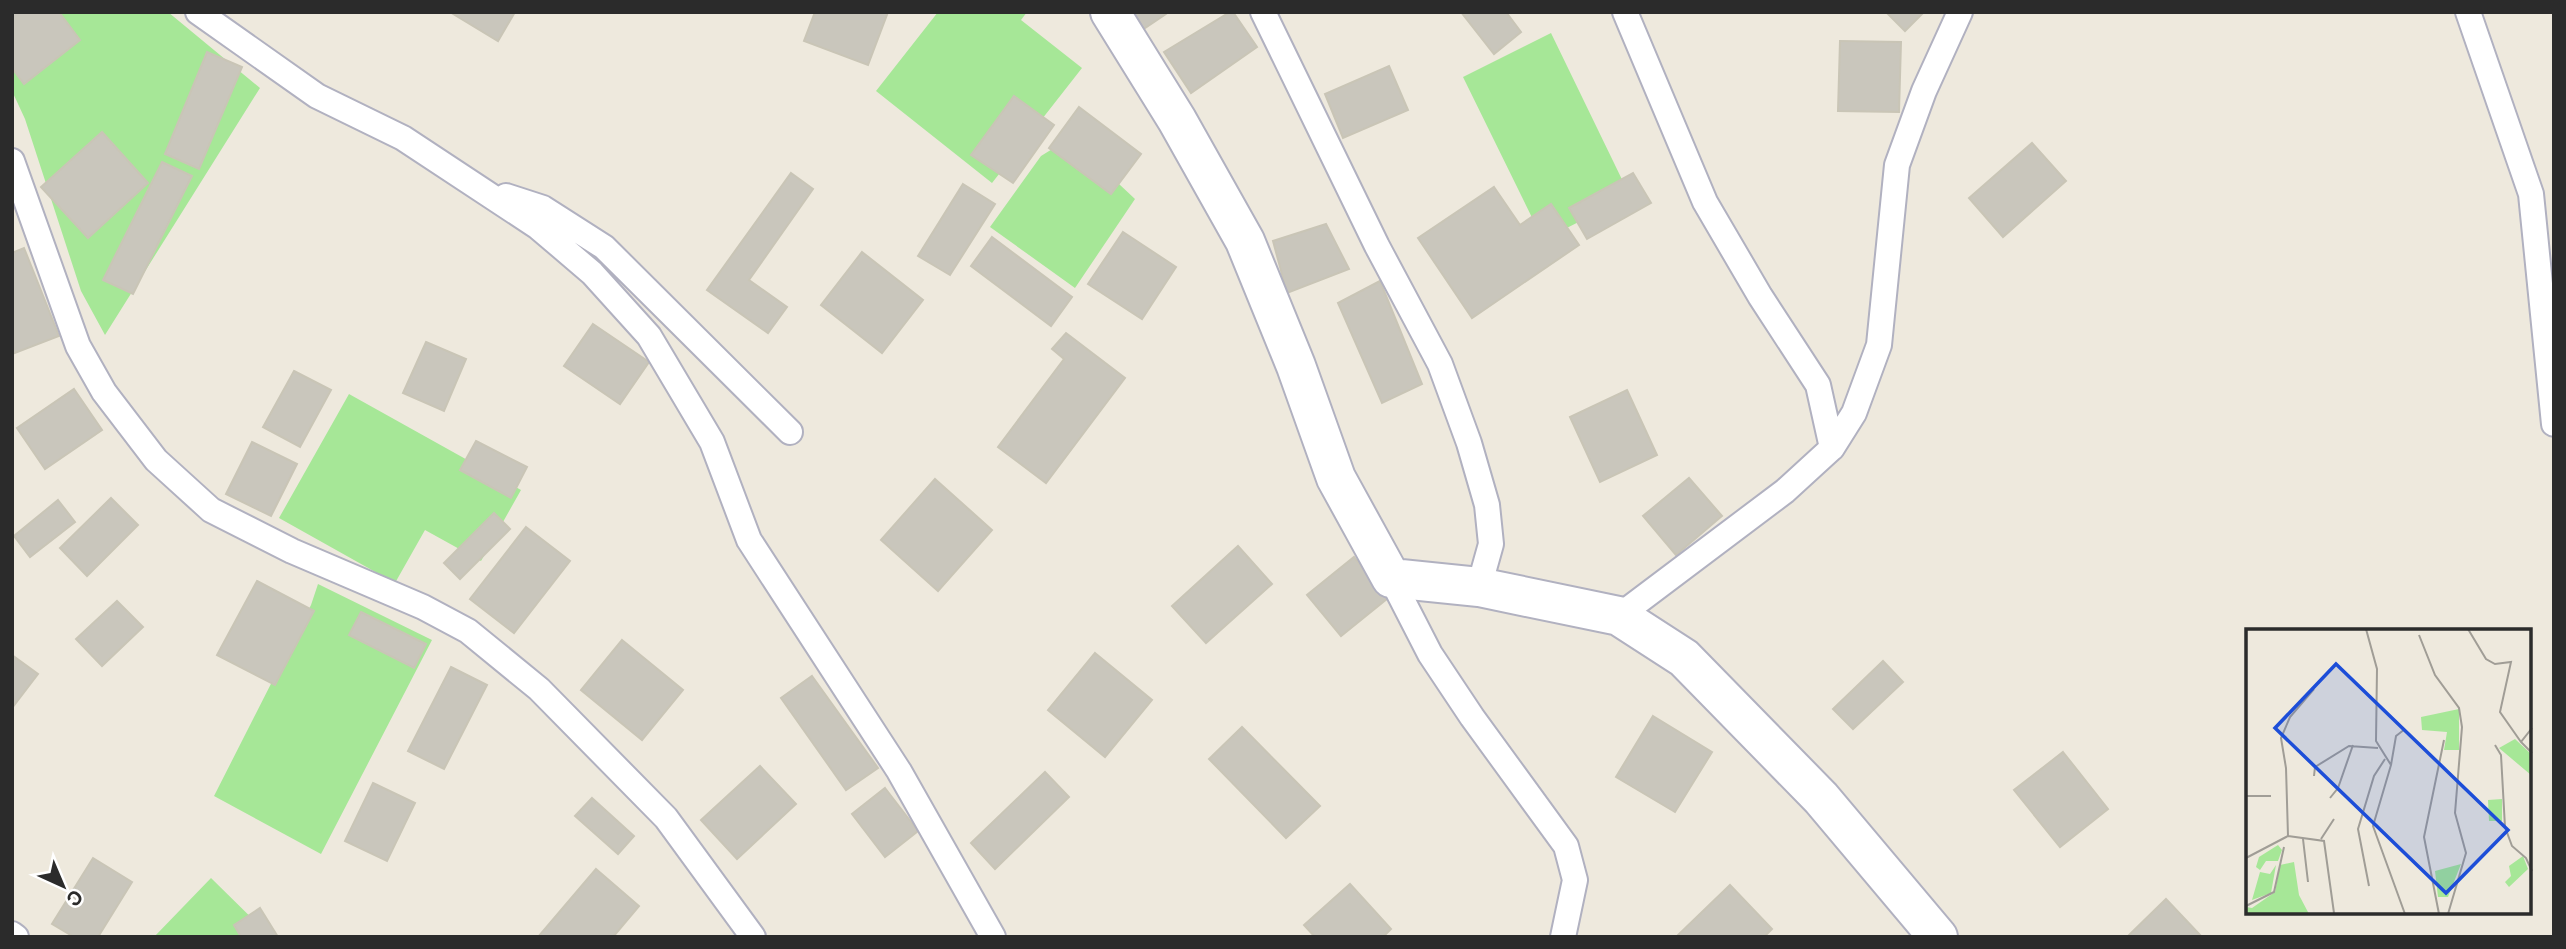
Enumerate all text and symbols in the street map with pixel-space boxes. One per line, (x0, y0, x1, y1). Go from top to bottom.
inset map (2246, 629, 2531, 914)
north arrow (28, 851, 98, 921)
text: С (61, 885, 88, 911)

